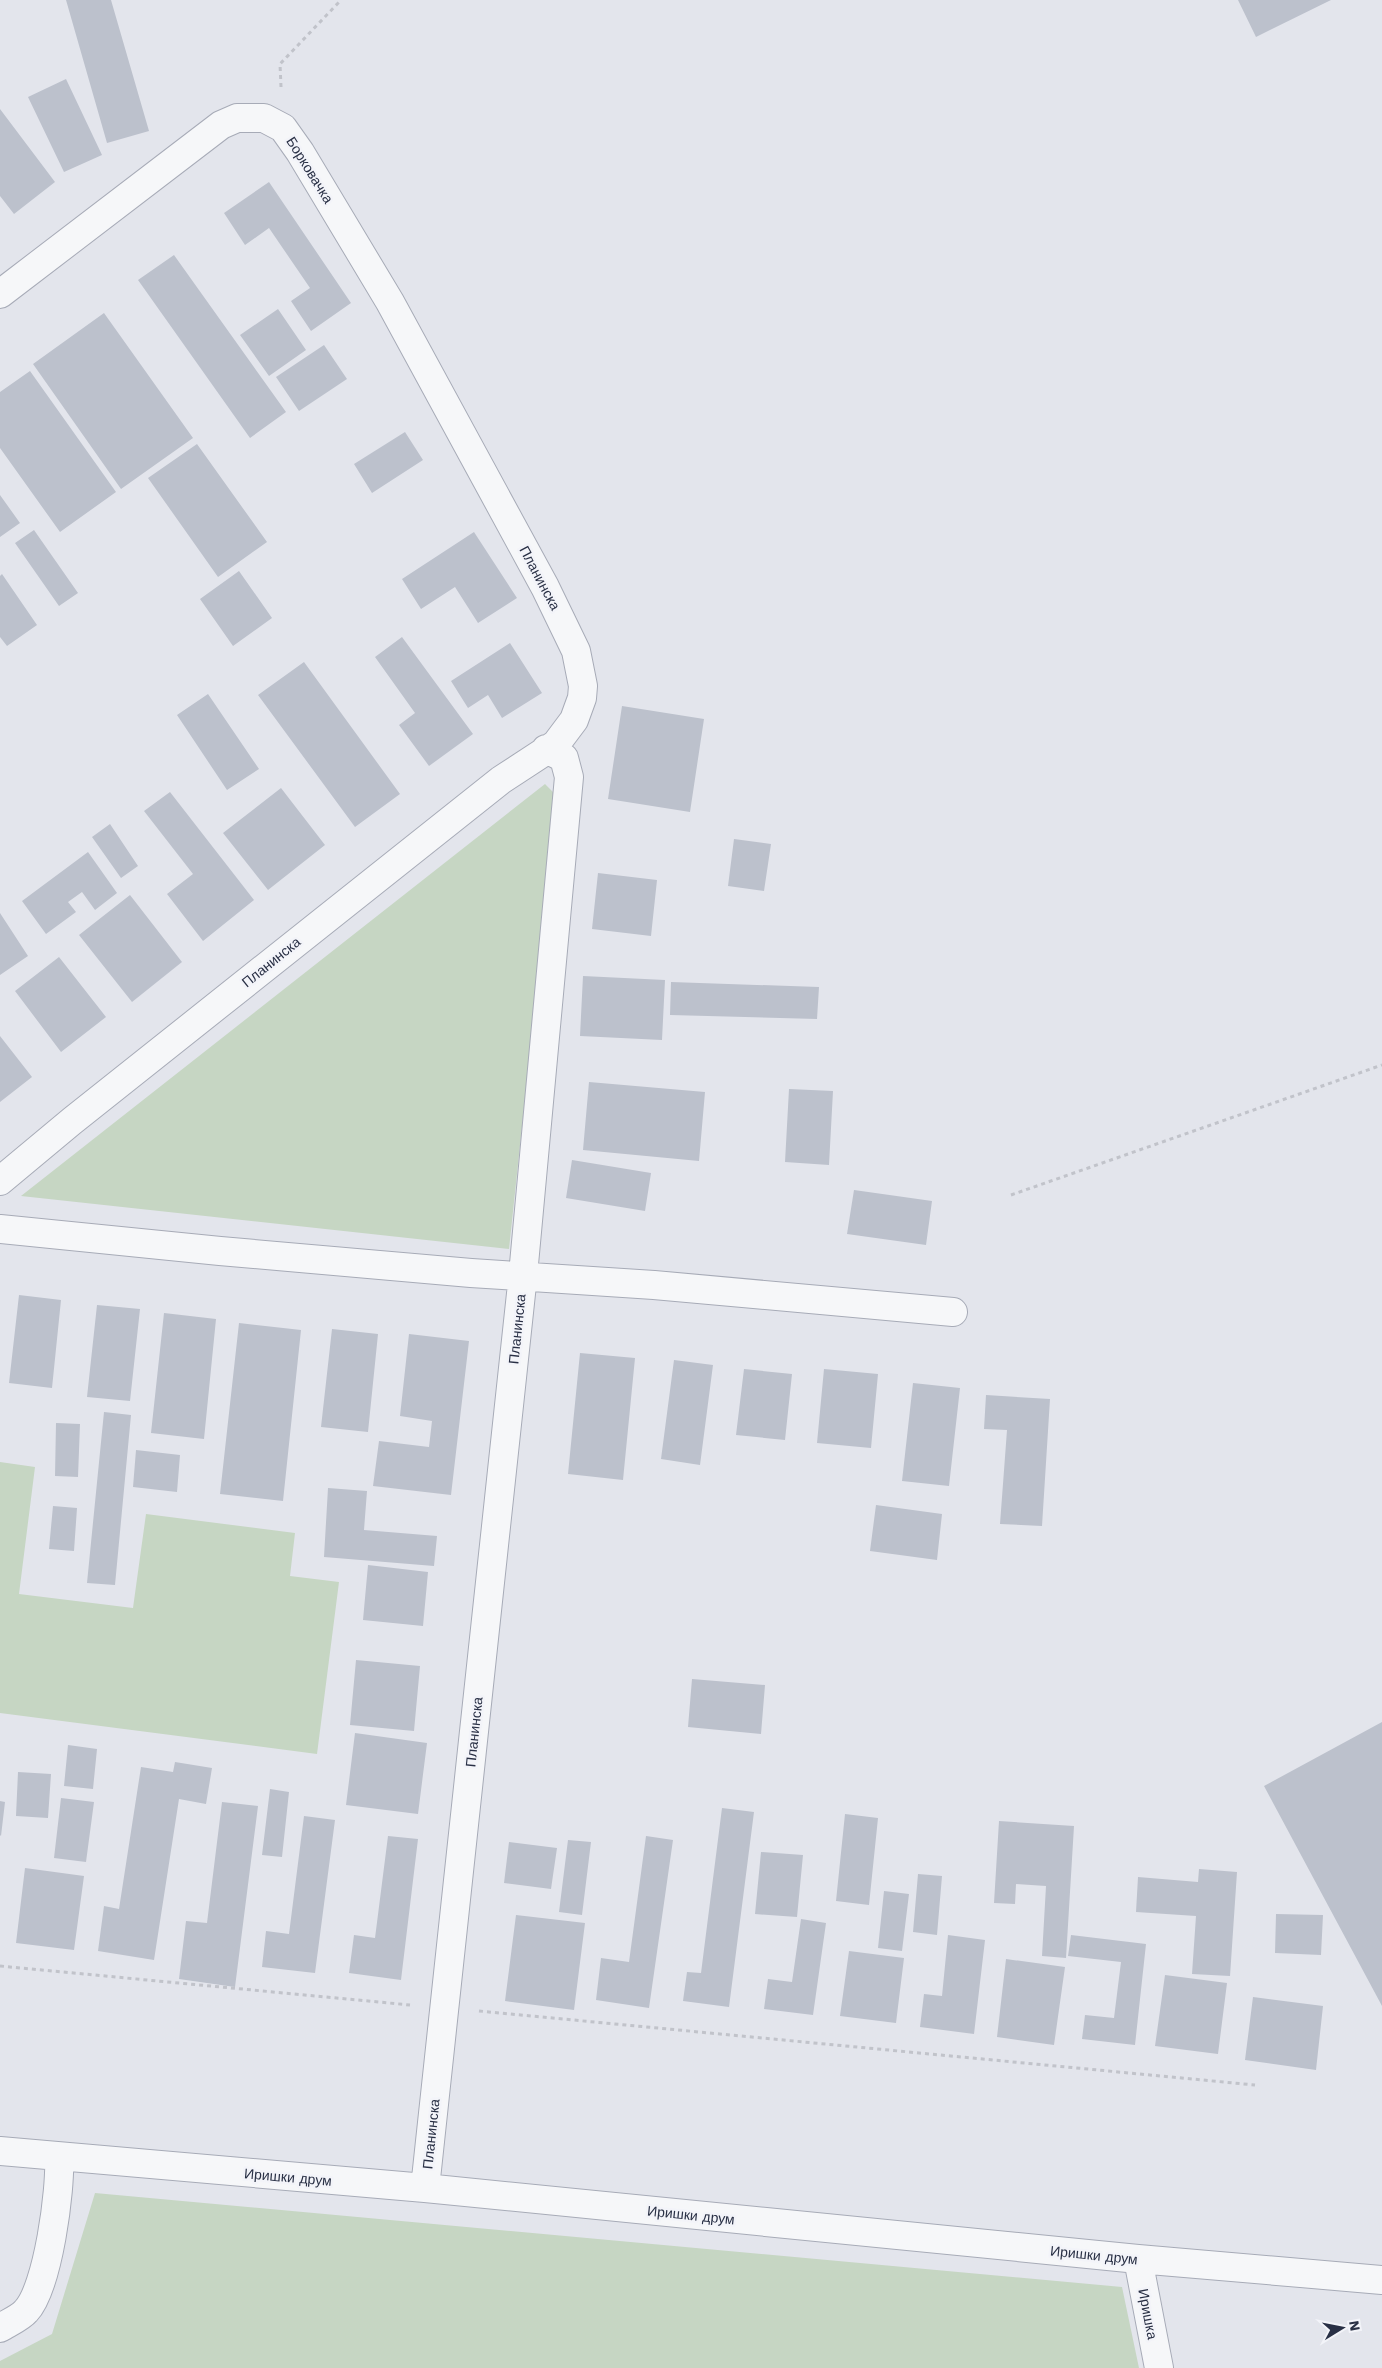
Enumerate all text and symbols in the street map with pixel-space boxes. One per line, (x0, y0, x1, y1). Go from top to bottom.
street label: Борковачка (283, 134, 337, 206)
street label: Планинска (516, 543, 564, 613)
street label: Планинска (239, 933, 304, 990)
street label: Планинска (505, 1293, 529, 1365)
street label: Планинска (462, 1696, 486, 1768)
street label: Планинска (419, 2098, 443, 2170)
street label: Иришки друм (244, 2165, 332, 2189)
street label: Иришки друм (646, 2202, 736, 2228)
street label: Иришки друм (1049, 2242, 1139, 2268)
street label: Иришка (1135, 2287, 1161, 2341)
north arrow (1317, 2303, 1367, 2353)
text: N (1346, 2319, 1364, 2332)

